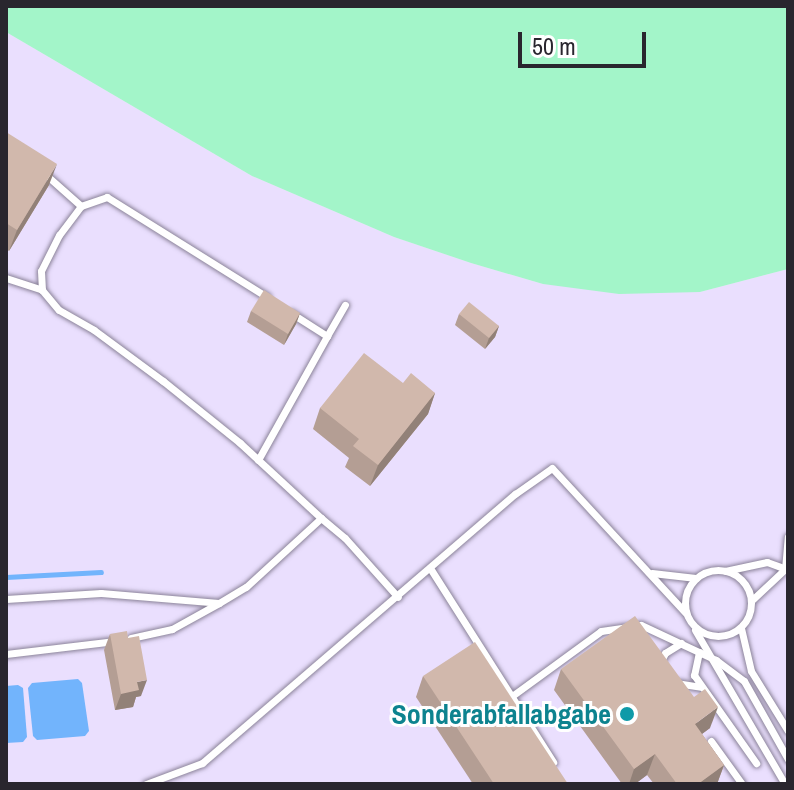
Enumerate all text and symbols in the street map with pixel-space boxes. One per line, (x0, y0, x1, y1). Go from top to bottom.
scale bar (522, 16, 650, 66)
text: 50 m (532, 30, 576, 62)
place label: Sonderabfallabgabe (392, 697, 611, 731)
marker: Sonderabfallabgabe (618, 705, 636, 723)

